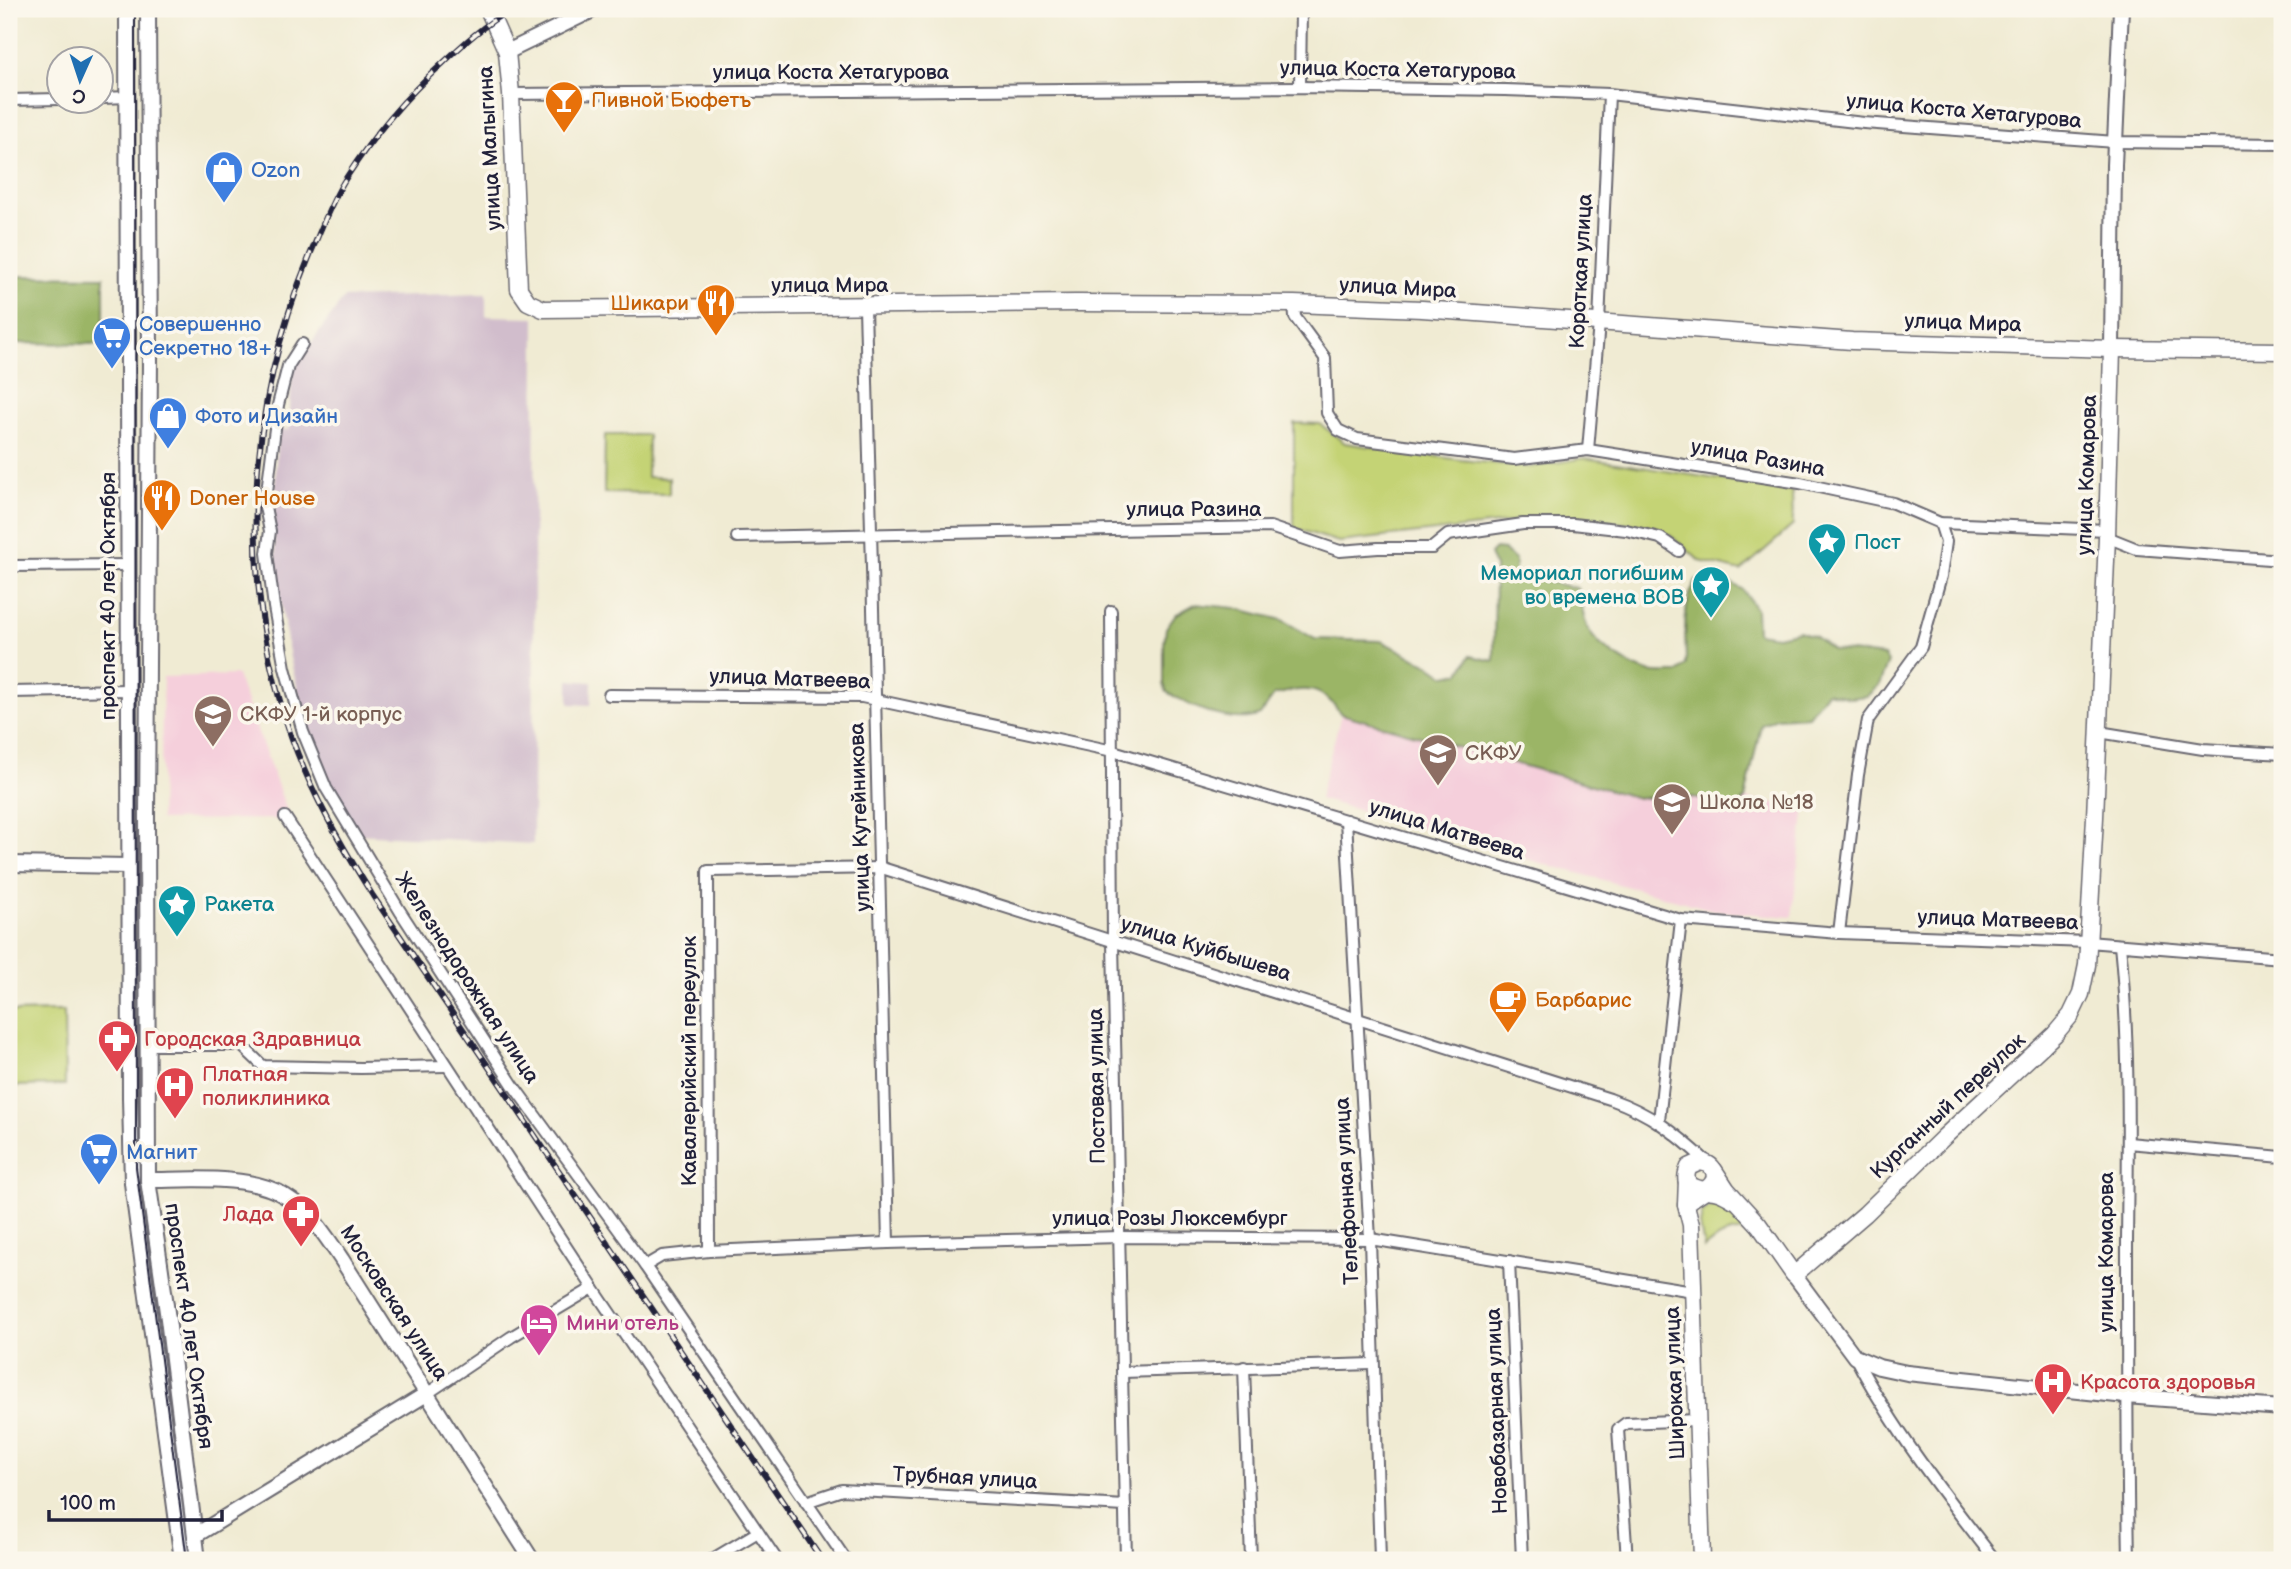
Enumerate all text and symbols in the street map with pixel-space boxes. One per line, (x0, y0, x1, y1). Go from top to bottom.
north arrow (46, 46, 116, 116)
street label: улица Коста Хетагурова (1280, 55, 1517, 85)
street label: улица Коста Хетагурова (713, 60, 950, 85)
street label: улица Малыгина (473, 64, 507, 231)
bar icon: Пивной Бюфетъ (543, 79, 585, 134)
text: С (72, 84, 86, 107)
place label: Пивной Бюфетъ (591, 88, 751, 113)
street label: улица Коста Хетагурова (1845, 88, 2083, 134)
shop icon: Ozon (203, 149, 245, 204)
place label: Ozon (251, 158, 300, 183)
street label: Короткая улица (1564, 192, 1598, 349)
street label: улица Мира (1339, 272, 1458, 304)
street label: улица Мира (771, 273, 889, 298)
restaurant icon: Шикари (695, 282, 737, 337)
place label: Шикари (610, 291, 689, 316)
street label: улица Мира (1904, 308, 2023, 338)
place label: Совершенно Секретно 18+ (139, 312, 272, 361)
supermarket icon: Совершенно Секретно 18+ (91, 315, 133, 370)
street label: улица Комарова (2072, 394, 2102, 556)
shop icon: Фото и Дизайн (147, 395, 189, 450)
place label: Фото и Дизайн (195, 404, 338, 429)
street label: улица Разина (1689, 434, 1828, 482)
street label: проспект 40 лет Октября (96, 472, 121, 720)
restaurant icon: Doner House (141, 477, 183, 532)
place label: Doner House (189, 486, 315, 511)
street label: улица Разина (1126, 497, 1262, 522)
place icon: Пост (1806, 521, 1848, 576)
place label: Пост (1854, 530, 1901, 555)
place label: Мемориал погибшим во времена ВОВ (1480, 561, 1684, 610)
place icon: Мемориал погибшим во времена ВОВ (1690, 564, 1732, 619)
street label: улица Матвеева (709, 664, 872, 694)
school or university icon: СКФУ 1-й корпус (192, 693, 234, 748)
place label: СКФУ 1-й корпус (240, 702, 402, 727)
street label: улица Кутейникова (844, 721, 876, 912)
school or university icon: СКФУ (1417, 732, 1459, 787)
place label: СКФУ (1465, 741, 1522, 766)
school or university icon: Школа №18 (1651, 781, 1693, 836)
place label: Школа №18 (1699, 790, 1814, 815)
street label: улица Матвеева (1366, 794, 1528, 866)
street label: Железнодорожная улица (389, 868, 545, 1089)
place icon: Ракета (156, 883, 198, 938)
place label: Ракета (204, 892, 275, 917)
street label: улица Матвеева (1917, 905, 2080, 935)
street label: улица Куйбышева (1118, 911, 1295, 987)
street label: Кавалерийский переулок (677, 936, 702, 1186)
cafe icon: Барбарис (1487, 979, 1529, 1034)
place label: Барбарис (1535, 988, 1632, 1013)
street label: Постовая улица (1083, 1007, 1111, 1164)
pharmacy icon: Городская Здравница (96, 1018, 138, 1073)
place label: Городская Здравница (144, 1027, 362, 1052)
street label: Курганный переулок (1865, 1028, 2031, 1184)
place label: Платная поликлиника (202, 1062, 331, 1111)
hospital icon: Платная поликлиника (154, 1065, 196, 1120)
street label: Телефонная улица (1330, 1096, 1364, 1285)
supermarket icon: Магнит (78, 1131, 120, 1186)
place label: Магнит (126, 1140, 198, 1165)
street label: улица Комарова (2094, 1171, 2119, 1332)
pharmacy icon: Лада (280, 1193, 322, 1248)
street label: проспект 40 лет Октября (159, 1201, 219, 1451)
place label: Лада (222, 1202, 275, 1227)
street label: улица Розы Люксембург (1052, 1206, 1288, 1231)
street label: Московская улица (334, 1220, 454, 1386)
hotel icon: Мини отель (518, 1302, 560, 1357)
street label: Широкая улица (1660, 1305, 1690, 1460)
street label: Новобазарная улица (1481, 1307, 1513, 1515)
place label: Мини отель (566, 1311, 679, 1336)
hospital icon: Красота здоровья (2032, 1361, 2074, 1416)
place label: Красота здоровья (2080, 1370, 2256, 1395)
street label: Трубная улица (892, 1462, 1039, 1494)
scale bar (49, 1478, 222, 1522)
text: 100 m (60, 1491, 116, 1516)

